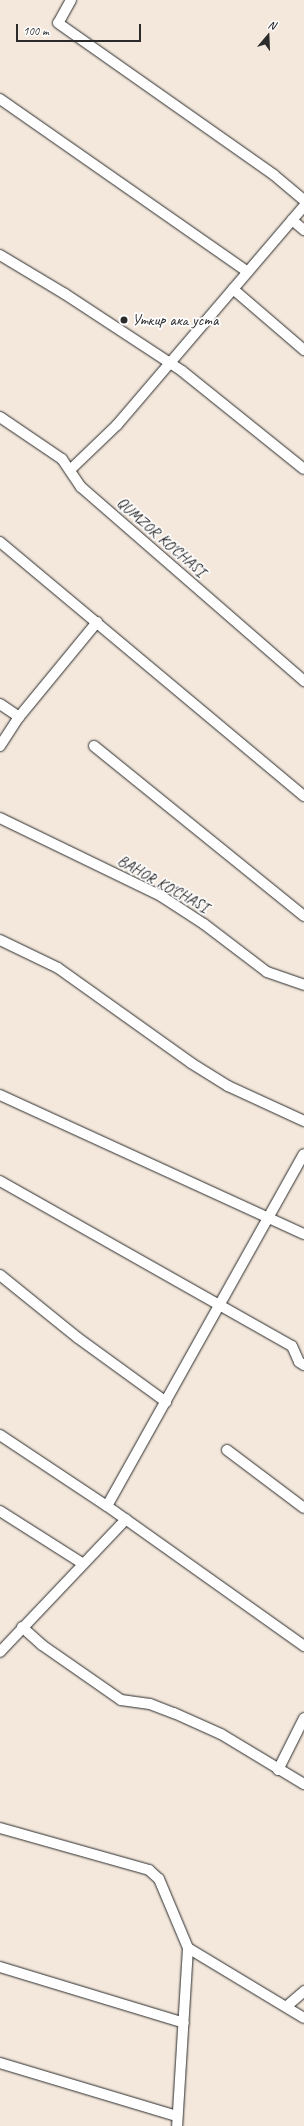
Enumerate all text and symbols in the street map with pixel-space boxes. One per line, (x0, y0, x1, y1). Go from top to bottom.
scale bar (18, 16, 143, 42)
north arrow (248, 16, 288, 56)
text: N (266, 17, 277, 32)
text: 100 m (23, 23, 49, 39)
place label: Уткир ака уста (132, 310, 220, 330)
marker: Уткир ака уста (119, 315, 129, 325)
street label: QUMZOR KO'CHASI (113, 493, 209, 581)
street label: BAHOR KO'CHASI (114, 851, 212, 917)

